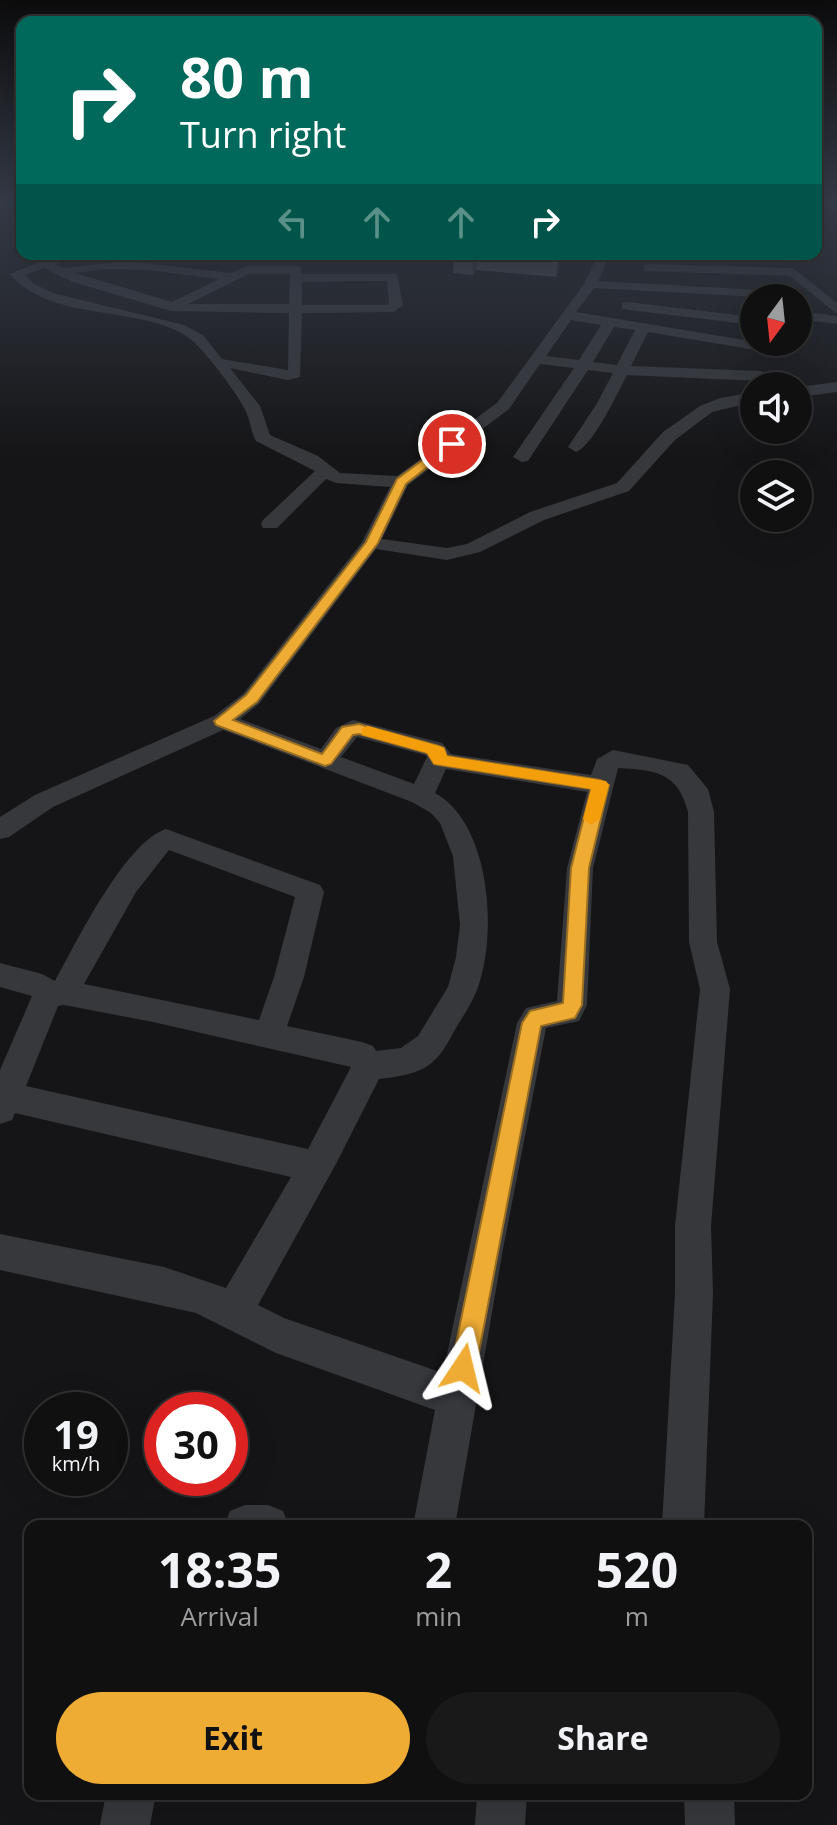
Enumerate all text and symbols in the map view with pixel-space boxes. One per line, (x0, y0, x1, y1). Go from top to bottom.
text: 80 m (180, 38, 314, 114)
icon: right (48, 48, 152, 152)
text: Turn right (180, 110, 346, 159)
icon: left (271, 200, 315, 244)
icon: ahead (355, 200, 399, 244)
icon: ahead (439, 200, 483, 244)
icon: right (523, 200, 567, 244)
north arrow (740, 284, 812, 356)
map controls (740, 284, 812, 532)
button: sound (740, 372, 812, 444)
pin (418, 410, 486, 478)
icon: arrive (430, 422, 474, 466)
button: layers (740, 460, 812, 532)
position arrow (421, 1326, 505, 1410)
speed limit sign: 30 (144, 1392, 248, 1496)
text: 19 (53, 1406, 99, 1461)
text: km/h (52, 1450, 100, 1477)
text: 18:35 (158, 1537, 281, 1602)
text: 2 (425, 1537, 452, 1602)
text: 520 (596, 1537, 678, 1602)
text: Arrival (180, 1598, 259, 1634)
text: min (415, 1598, 462, 1634)
text: m (625, 1598, 649, 1634)
button: Exit (56, 1692, 410, 1784)
button: Share (426, 1692, 780, 1784)

